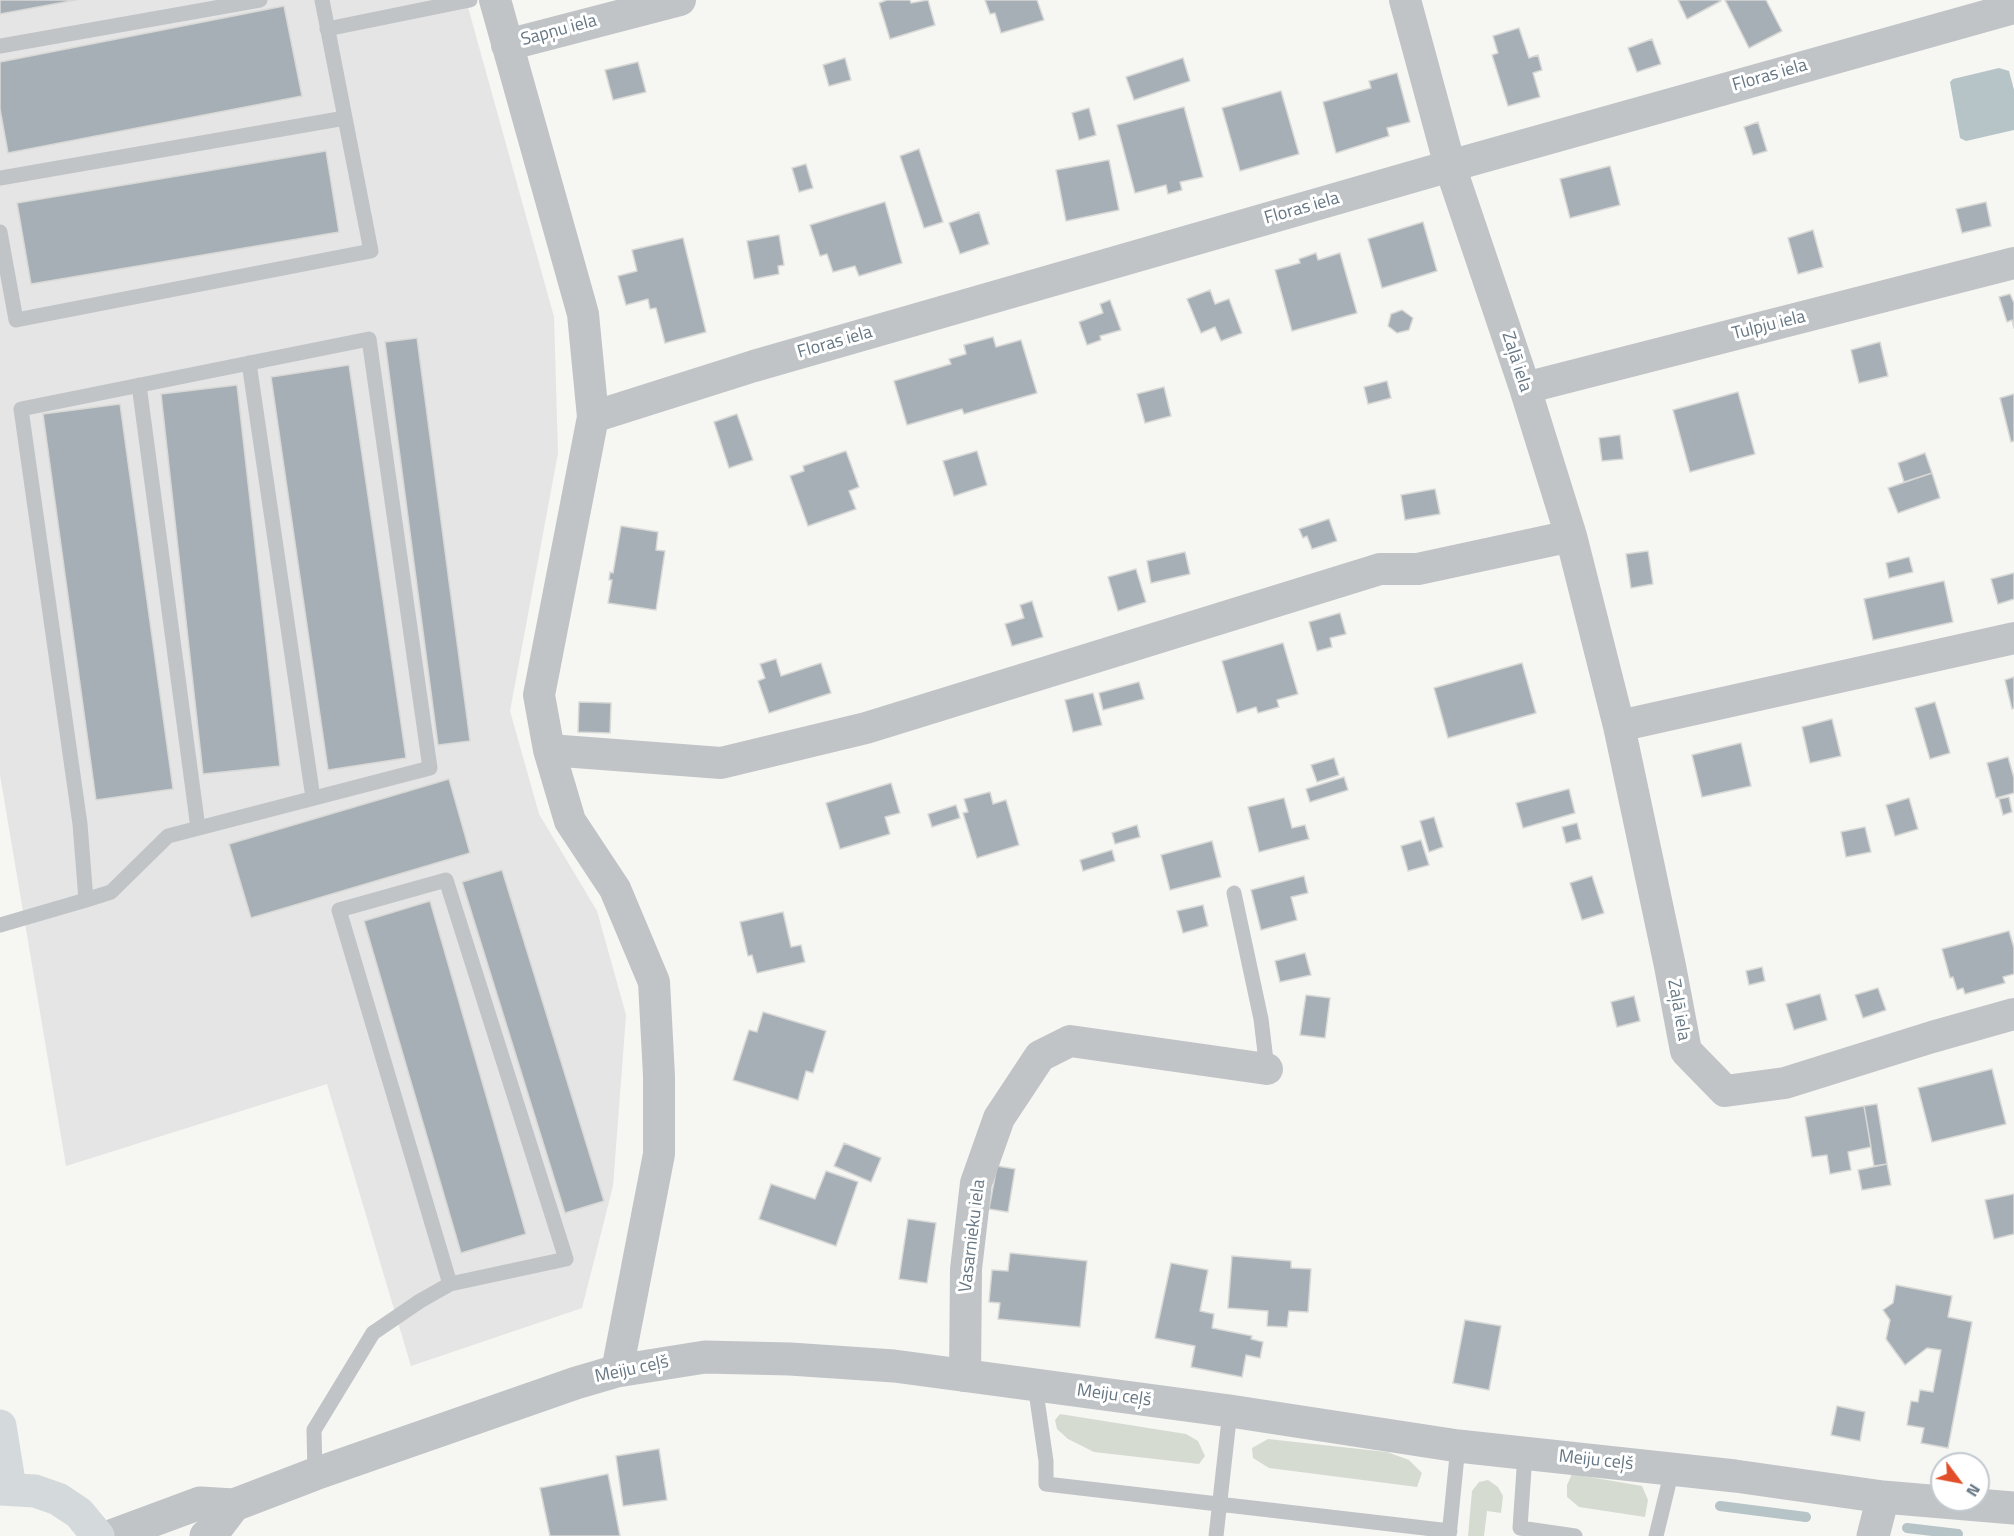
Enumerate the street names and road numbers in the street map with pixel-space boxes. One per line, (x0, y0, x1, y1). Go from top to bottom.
street label: Sapņu iela (519, 11, 599, 51)
street label: Floras iela (1730, 55, 1810, 97)
street label: Floras iela (1262, 188, 1342, 230)
street label: Tulpju iela (1730, 306, 1808, 346)
street label: Floras iela (795, 322, 875, 364)
street label: Zaļā iela (1496, 329, 1536, 395)
street label: Zaļā iela (1662, 978, 1694, 1042)
street label: Vasarnieku iela (955, 1178, 991, 1294)
street label: Meiju ceļš (593, 1352, 671, 1388)
street label: Meiju ceļš (1075, 1380, 1153, 1412)
street label: Meiju ceļš (1558, 1446, 1634, 1476)

